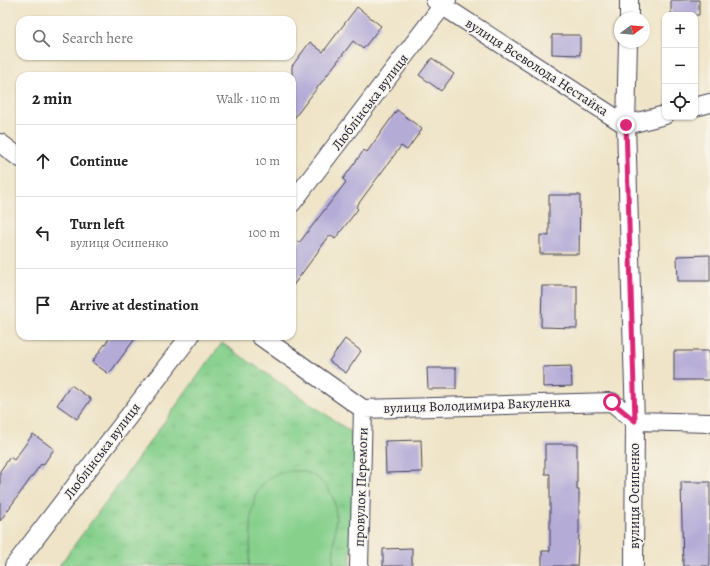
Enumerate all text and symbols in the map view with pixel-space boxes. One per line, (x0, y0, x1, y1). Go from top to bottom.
north arrow (614, 12, 650, 48)
map controls (662, 12, 698, 120)
button: + (662, 12, 698, 48)
street label: вулиця Всеволода Нестайка (462, 14, 613, 121)
search box (16, 16, 296, 60)
icon: search (30, 27, 52, 49)
text: Search here (62, 28, 133, 48)
button: − (662, 48, 698, 84)
street label: Люблінська вулиця (327, 49, 413, 154)
button: locate (662, 84, 698, 120)
text: 2 min (32, 87, 72, 110)
text: Walk · 110 m (216, 90, 280, 107)
route end (617, 116, 635, 134)
icon: ahead (32, 150, 54, 172)
text: Continue (70, 151, 128, 171)
text: 10 m (255, 152, 280, 169)
text: Turn left (70, 214, 125, 234)
icon: left (32, 222, 54, 244)
text: 100 m (248, 224, 280, 241)
text: вулиця Осипенко (70, 234, 168, 251)
icon: arrive (32, 294, 54, 316)
text: Arrive at destination (70, 295, 199, 315)
street label: вулиця Володимира Вакуленка (383, 392, 572, 418)
route start (603, 393, 621, 411)
street label: Люблінська вулиця (59, 398, 145, 503)
street label: провулок Перемоги (349, 427, 373, 547)
street label: вулиця Осипенко (625, 443, 644, 549)

